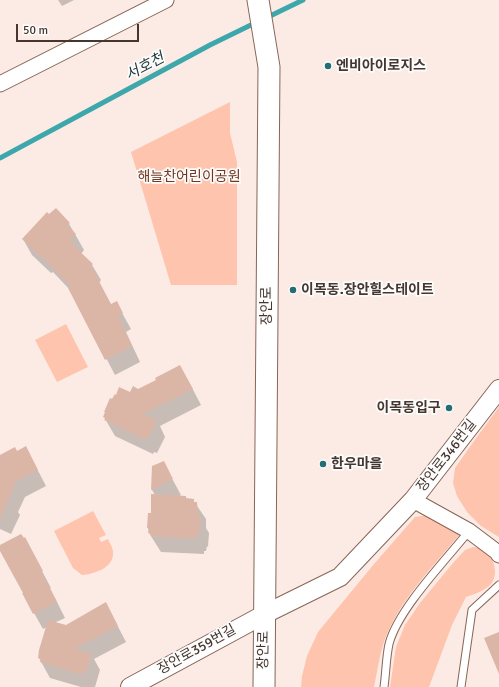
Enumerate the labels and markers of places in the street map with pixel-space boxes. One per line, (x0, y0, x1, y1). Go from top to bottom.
place label: 엔비아이로지스 (336, 58, 426, 74)
marker: 엔비아이로지스 (323, 61, 333, 71)
place label: 이목동.장안힐스테이트 (301, 282, 434, 298)
marker: 이목동.장안힐스테이트 (288, 285, 298, 295)
place label: 이목동입구 (377, 400, 441, 416)
marker: 이목동입구 (444, 403, 454, 413)
place label: 한우마을 (331, 456, 383, 472)
marker: 한우마을 (318, 459, 328, 469)

